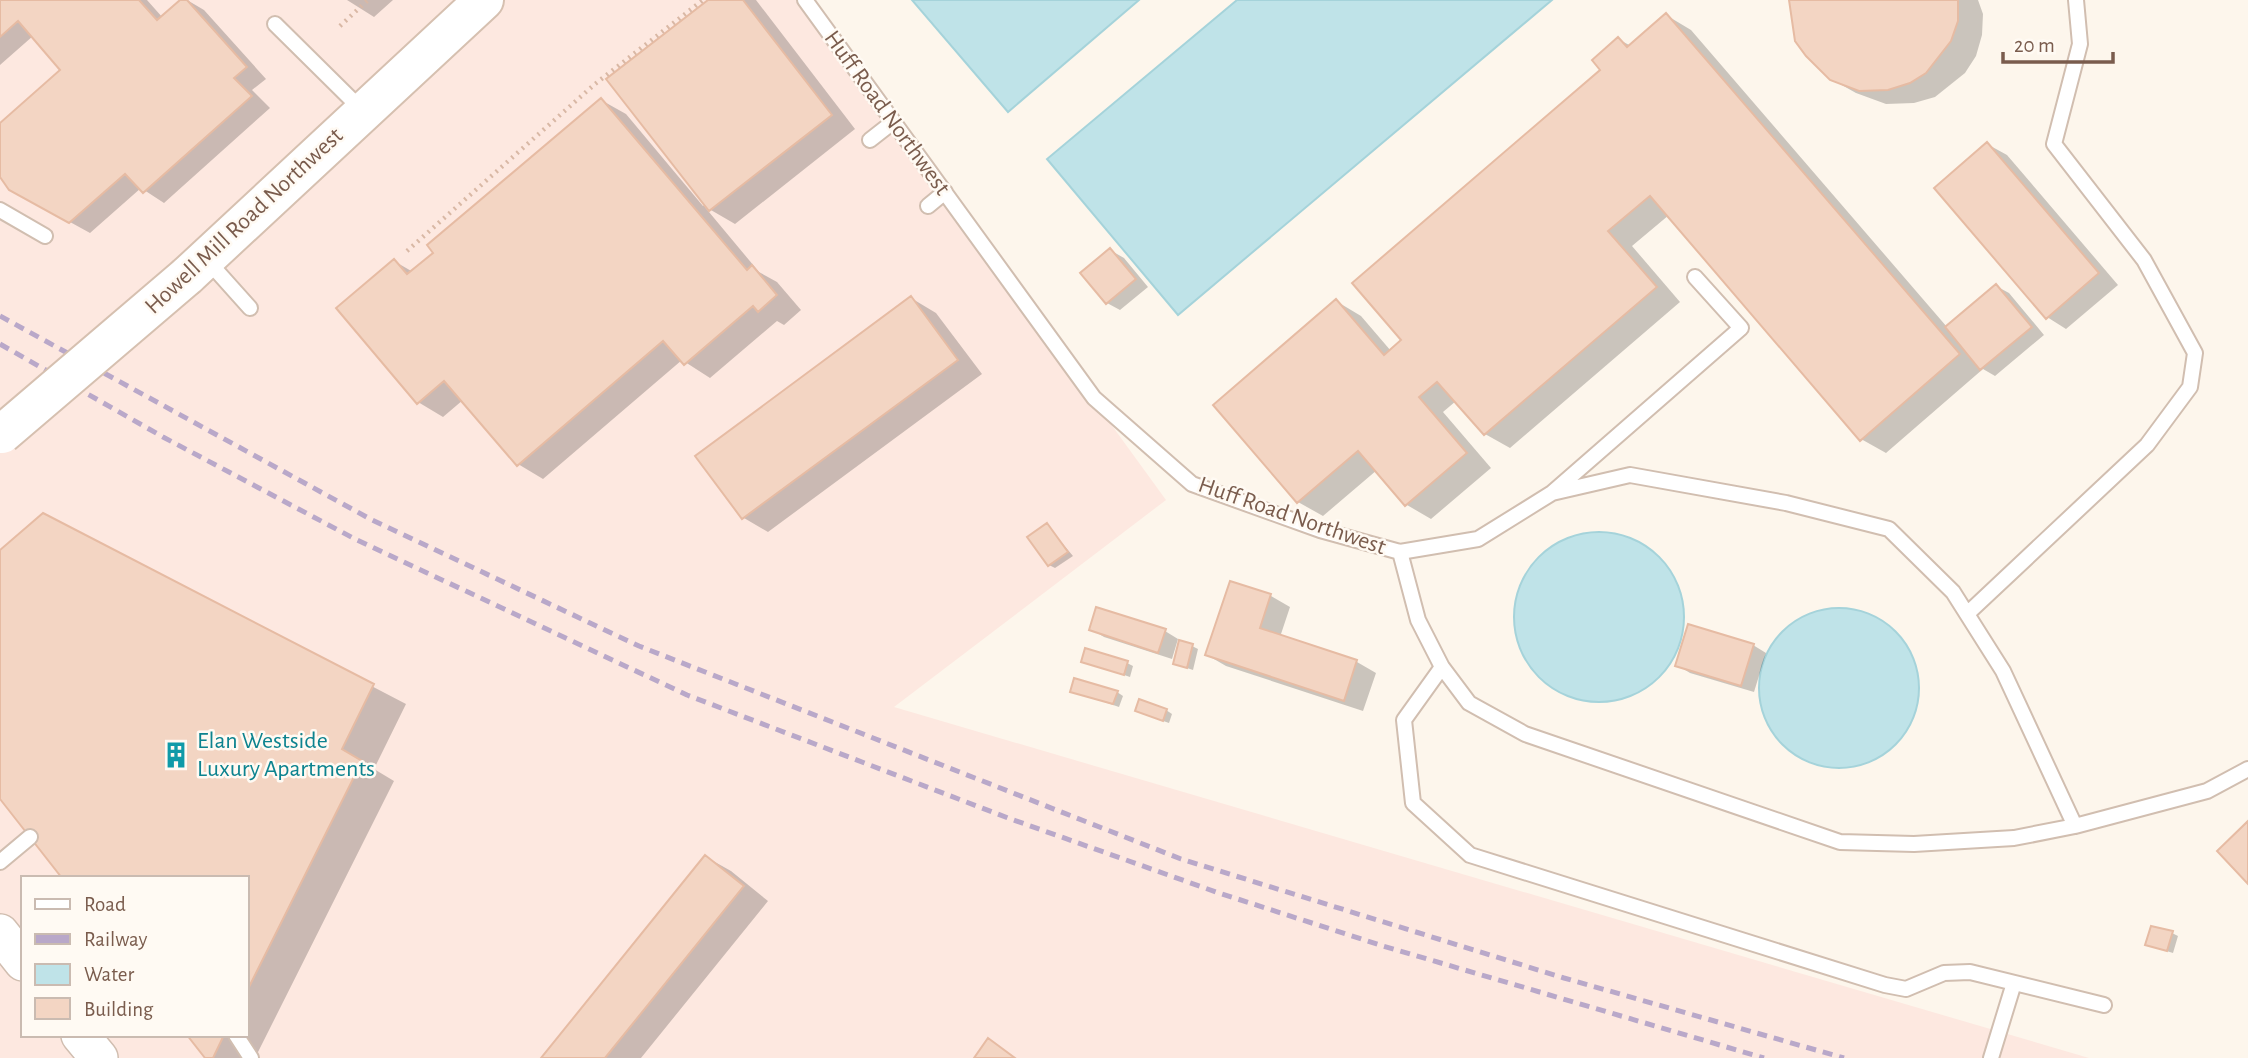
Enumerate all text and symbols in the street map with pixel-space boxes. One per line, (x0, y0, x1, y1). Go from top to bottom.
scale bar (2003, 21, 2113, 65)
street label: Huff Road Northwest (819, 26, 955, 200)
text: 20 m (2014, 35, 2055, 56)
street label: Howell Mill Road Northwest (140, 123, 348, 319)
street label: Huff Road Northwest (1195, 473, 1389, 559)
place label: Elan Westside Luxury Apartments (197, 729, 375, 781)
building icon: Elan Westside Luxury Apartments (161, 740, 191, 770)
legend (21, 876, 248, 1037)
text: Road (84, 894, 126, 915)
text: Railway (84, 929, 147, 950)
text: Water (84, 964, 134, 985)
text: Building (84, 999, 154, 1020)

